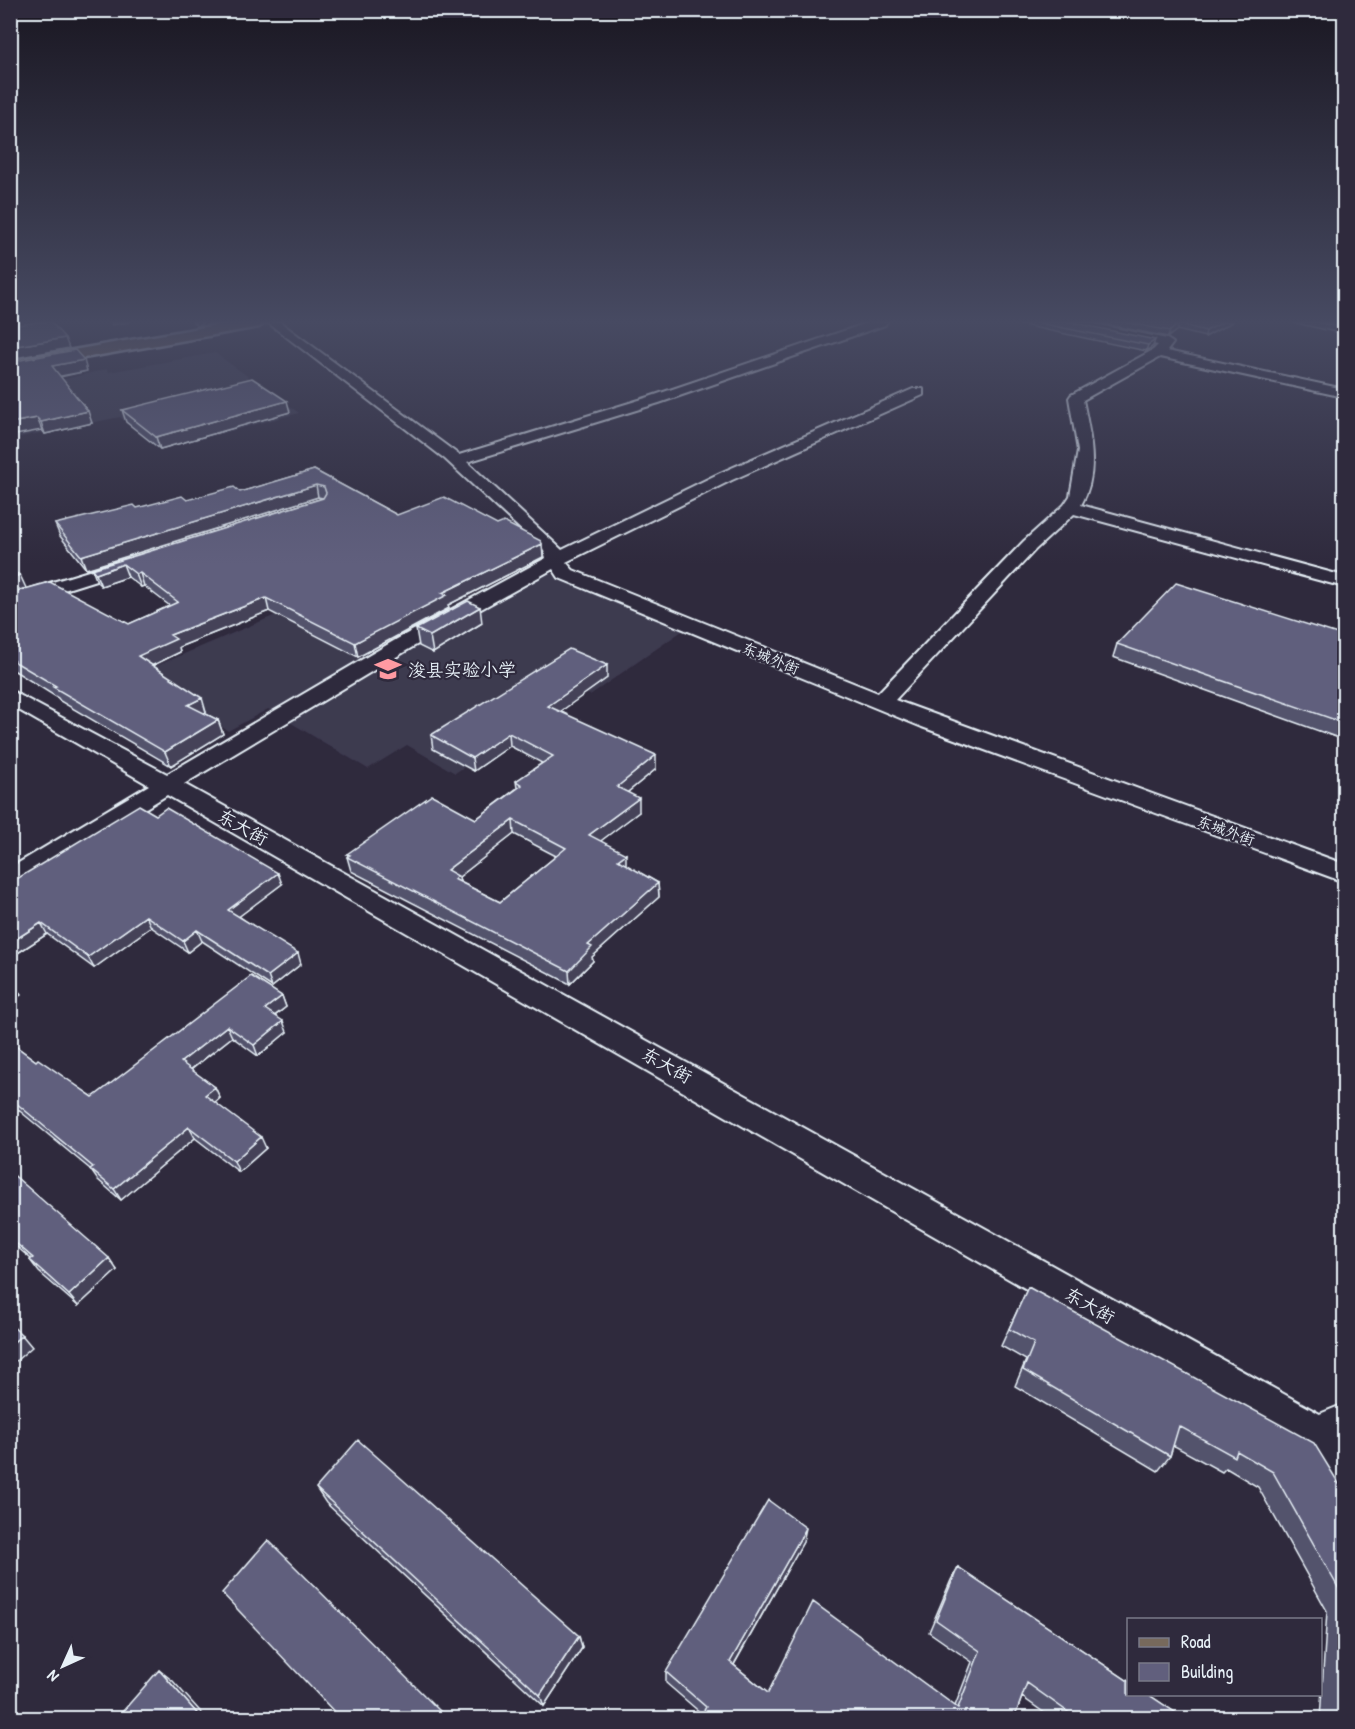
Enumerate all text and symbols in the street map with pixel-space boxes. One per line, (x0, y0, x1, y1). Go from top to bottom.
street label: 东城外街 (739, 637, 803, 679)
school or university icon: 浚县实验小学 (373, 654, 403, 684)
place label: 浚县实验小学 (408, 657, 516, 682)
street label: 东大街 (213, 803, 273, 851)
street label: 东城外街 (1194, 810, 1258, 850)
street label: 东大街 (637, 1041, 697, 1089)
street label: 东大街 (1060, 1281, 1120, 1329)
legend (1127, 1618, 1322, 1696)
text: Road (1181, 1629, 1211, 1654)
north arrow (33, 1636, 93, 1696)
text: Building (1181, 1659, 1233, 1684)
text: N (41, 1665, 63, 1687)

